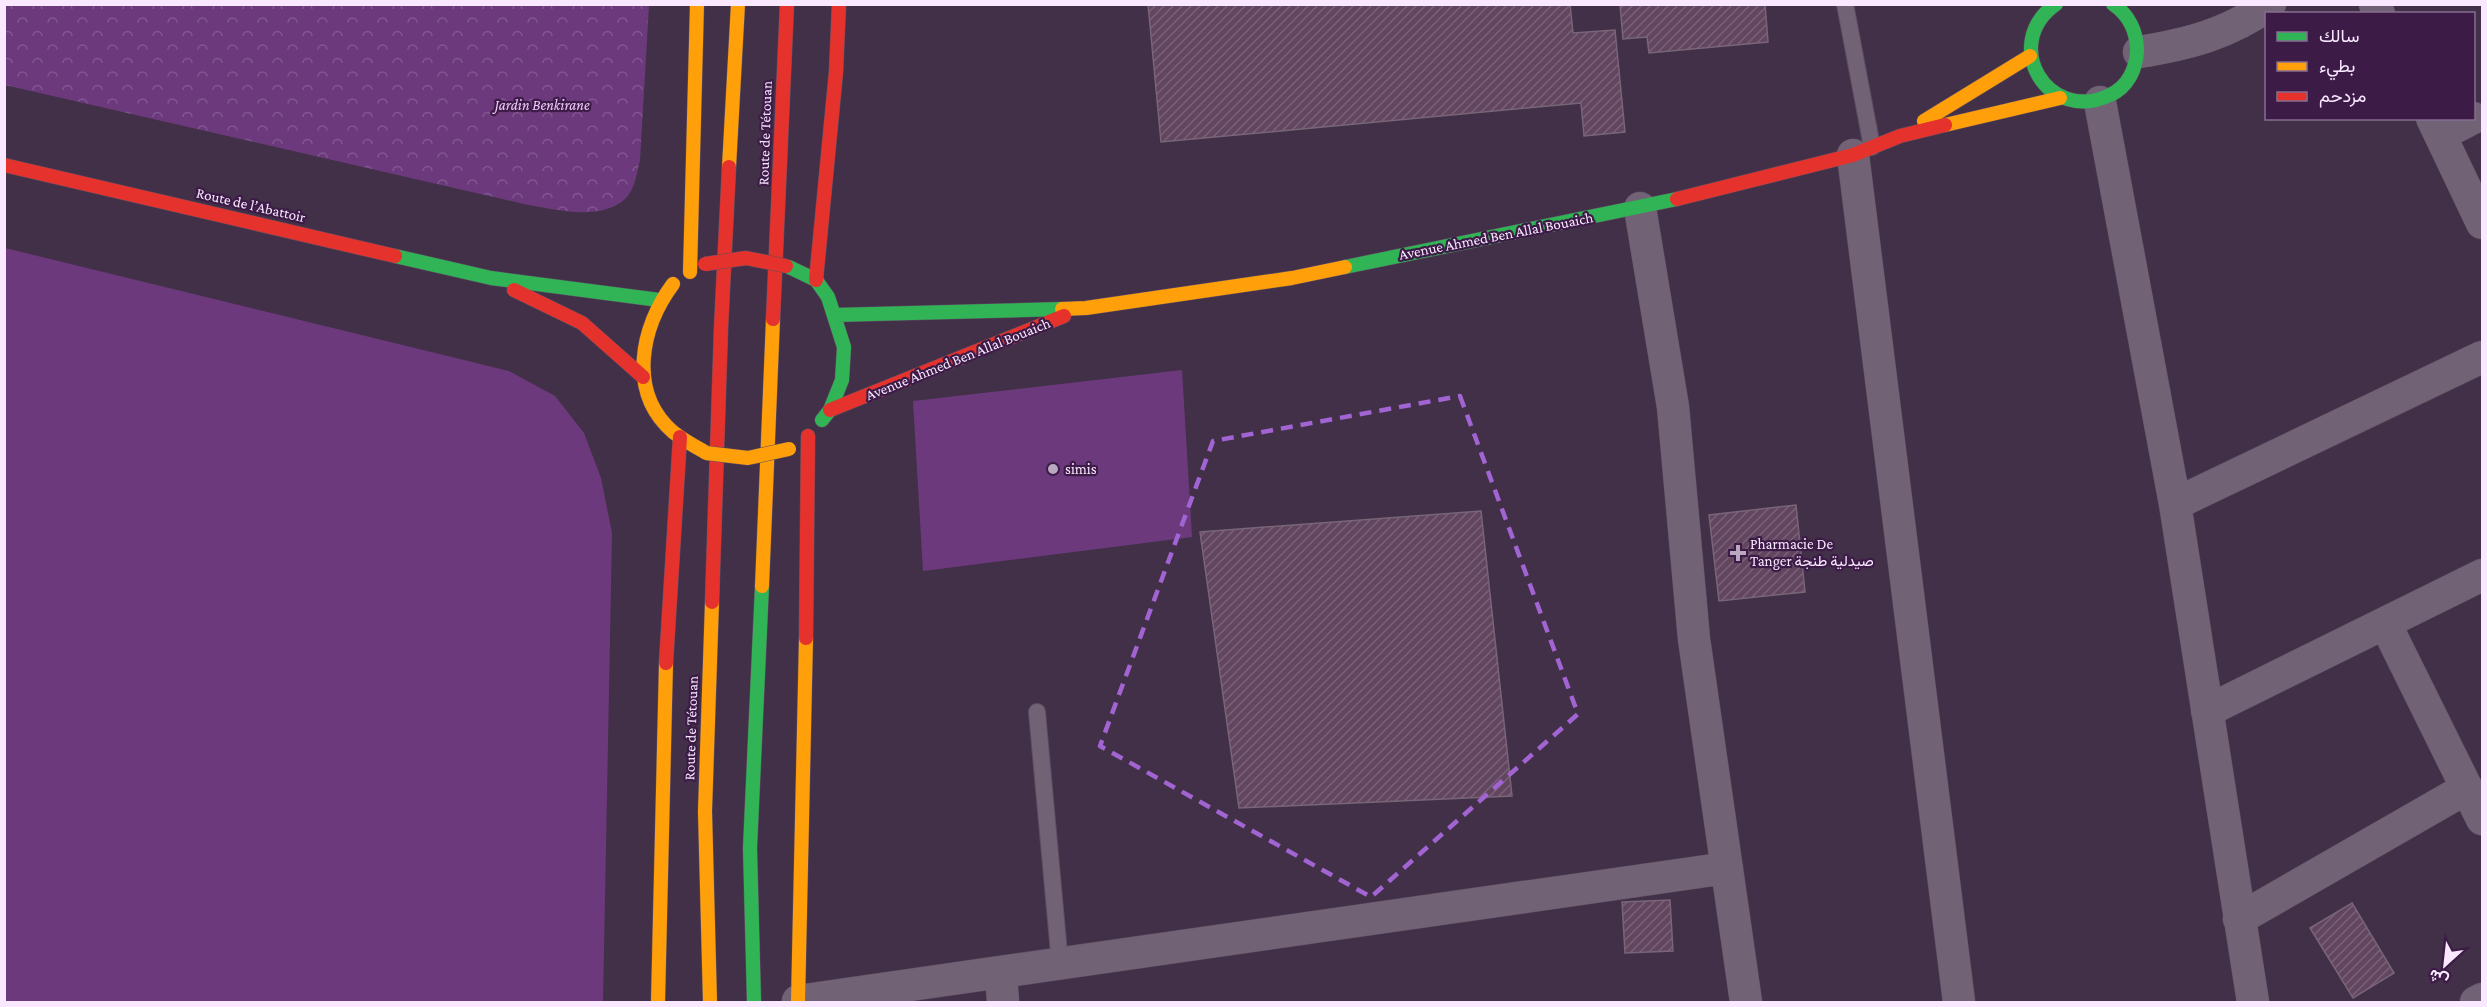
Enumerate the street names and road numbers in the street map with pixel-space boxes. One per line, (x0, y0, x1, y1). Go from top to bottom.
street label: Route de Tétouan (755, 80, 775, 186)
street label: Route de l’Abattoir (195, 185, 308, 226)
street label: Avenue Ahmed Ben Allal Bouaich (1398, 209, 1594, 263)
street label: Avenue Ahmed Ben Allal Bouaich (864, 315, 1052, 403)
street label: Route de Tétouan (681, 675, 701, 781)

